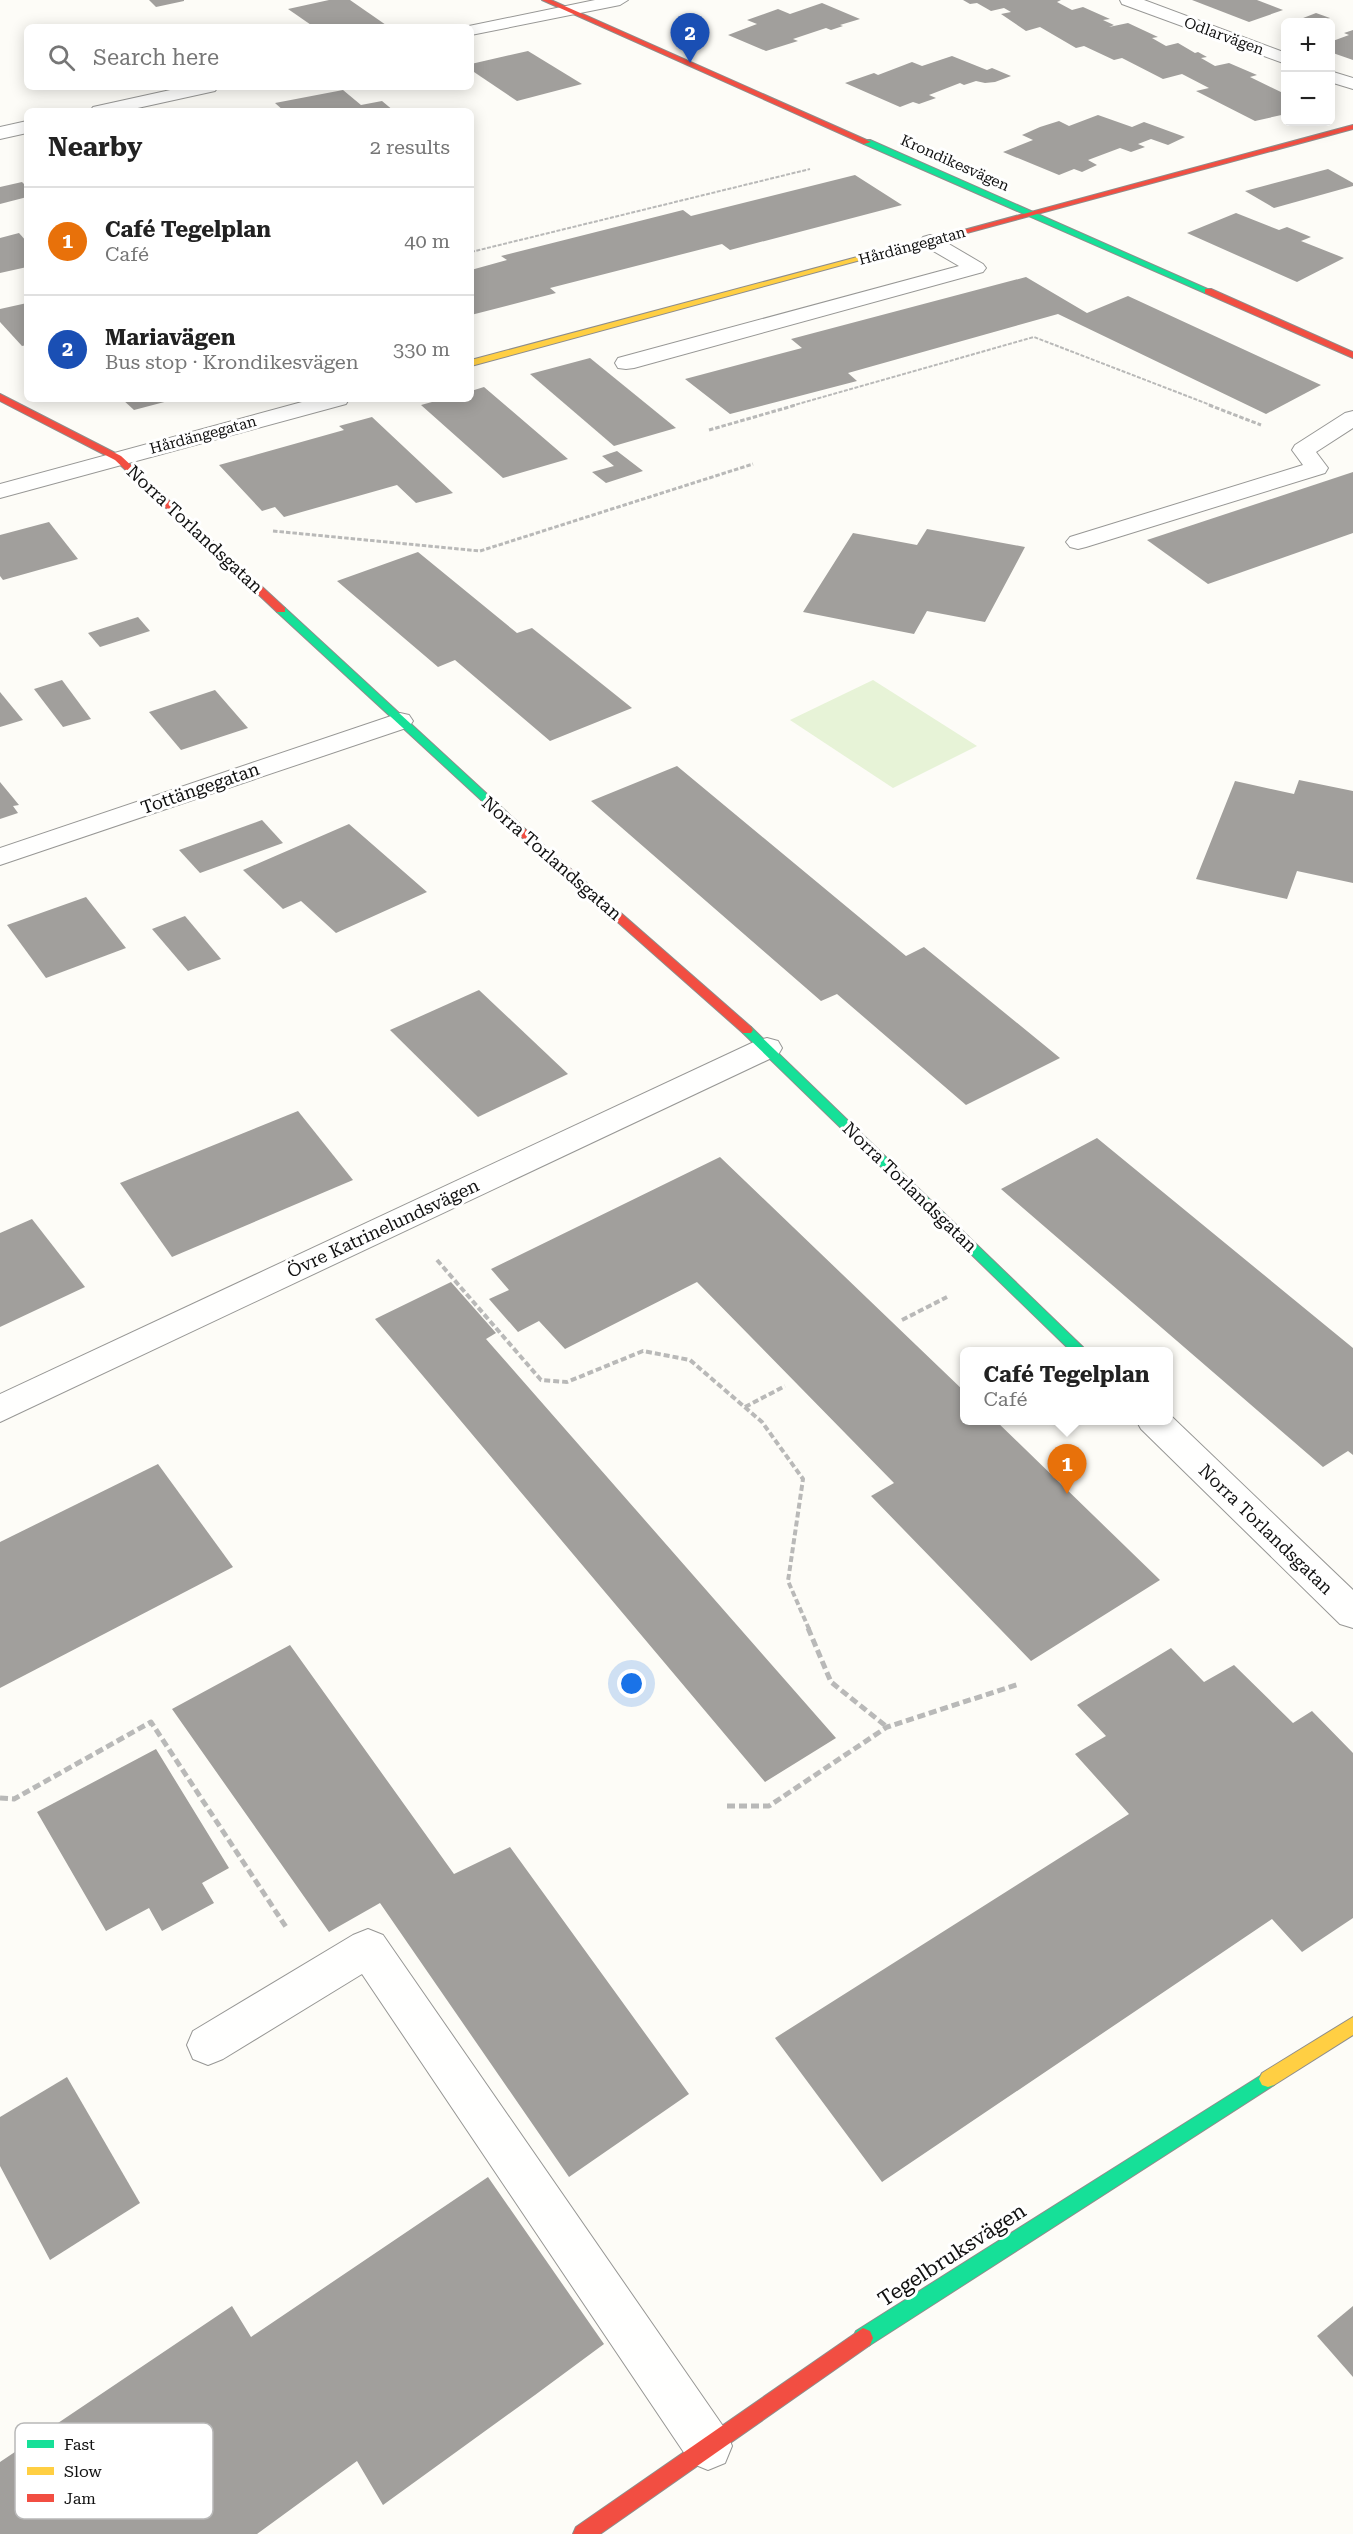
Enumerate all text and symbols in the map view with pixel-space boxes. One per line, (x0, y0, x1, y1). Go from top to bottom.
street label: Odlarvägen (1182, 13, 1267, 59)
pin: 2 (670, 14, 710, 63)
map controls (1281, 18, 1335, 126)
button: + (1281, 18, 1335, 72)
search box (24, 24, 474, 90)
icon: search (45, 41, 78, 74)
text: Search here (93, 45, 219, 70)
button: − (1281, 72, 1335, 126)
street label: Krondikesvägen (898, 131, 1012, 195)
text: Nearby (48, 132, 142, 162)
text: 2 results (370, 135, 450, 159)
text: Café Tegelplan (105, 217, 271, 242)
street label: Hårdängegatan (857, 223, 968, 269)
text: 1 (62, 229, 73, 253)
text: 40 m (404, 229, 450, 253)
text: Café (105, 242, 149, 266)
text: Mariavägen (105, 325, 235, 350)
text: 2 (62, 337, 73, 361)
text: 330 m (393, 337, 450, 361)
text: Bus stop · Krondikesvägen (105, 350, 359, 374)
street label: Hårdängegatan (148, 412, 259, 458)
street label: Norra Torlandsgatan (123, 461, 268, 598)
street label: Tottängegatan (138, 758, 262, 818)
street label: Norra Torlandsgatan (478, 792, 626, 925)
street label: Norra Torlandsgatan (839, 1118, 982, 1257)
street label: Övre Katrinelundsvägen (284, 1174, 483, 1282)
popup (960, 1347, 1173, 1425)
text: Café Tegelplan (984, 1362, 1149, 1387)
text: Café (984, 1387, 1027, 1411)
pin: 1 (1048, 1444, 1086, 1494)
street label: Norra Torlandsgatan (1195, 1460, 1338, 1599)
your location (617, 1669, 646, 1698)
street label: Tegelbruksvägen (874, 2198, 1031, 2312)
legend (15, 2423, 213, 2519)
text: Fast (64, 2435, 95, 2454)
text: Slow (64, 2462, 102, 2481)
text: Jam (64, 2489, 96, 2508)

